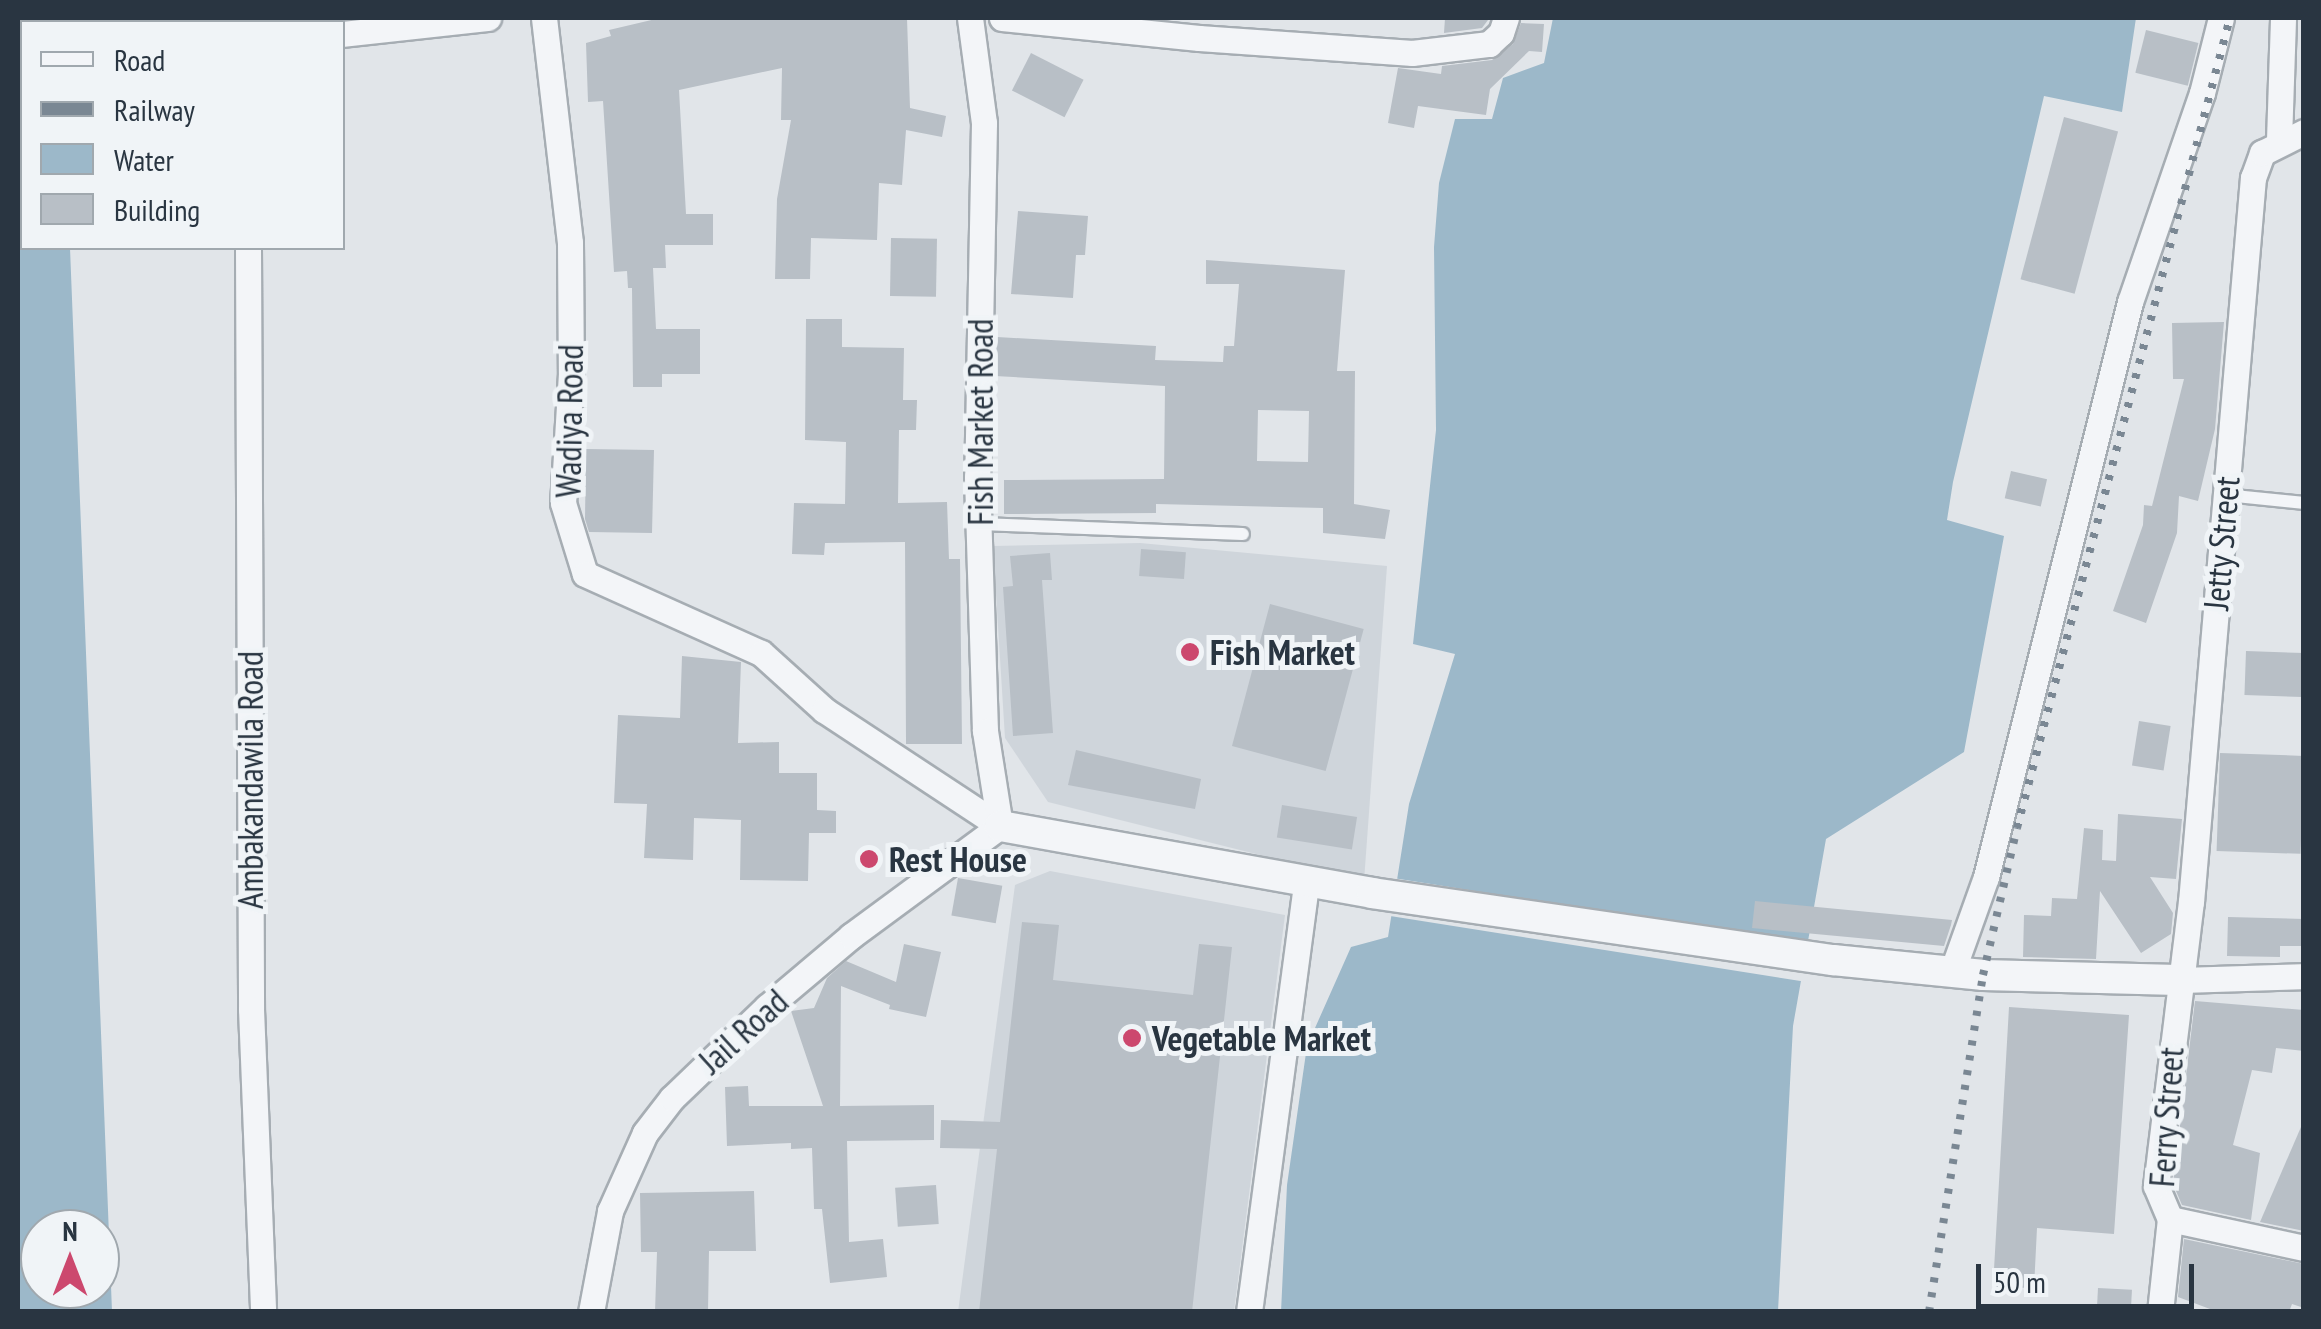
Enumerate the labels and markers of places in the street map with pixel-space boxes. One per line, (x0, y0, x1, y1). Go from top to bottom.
place label: Fish Market (1210, 631, 1355, 673)
marker: Fish Market (1179, 641, 1201, 663)
place label: Rest House (889, 838, 1027, 880)
marker: Rest House (858, 848, 880, 870)
place label: Vegetable Market (1152, 1017, 1371, 1059)
marker: Vegetable Market (1121, 1027, 1143, 1049)

